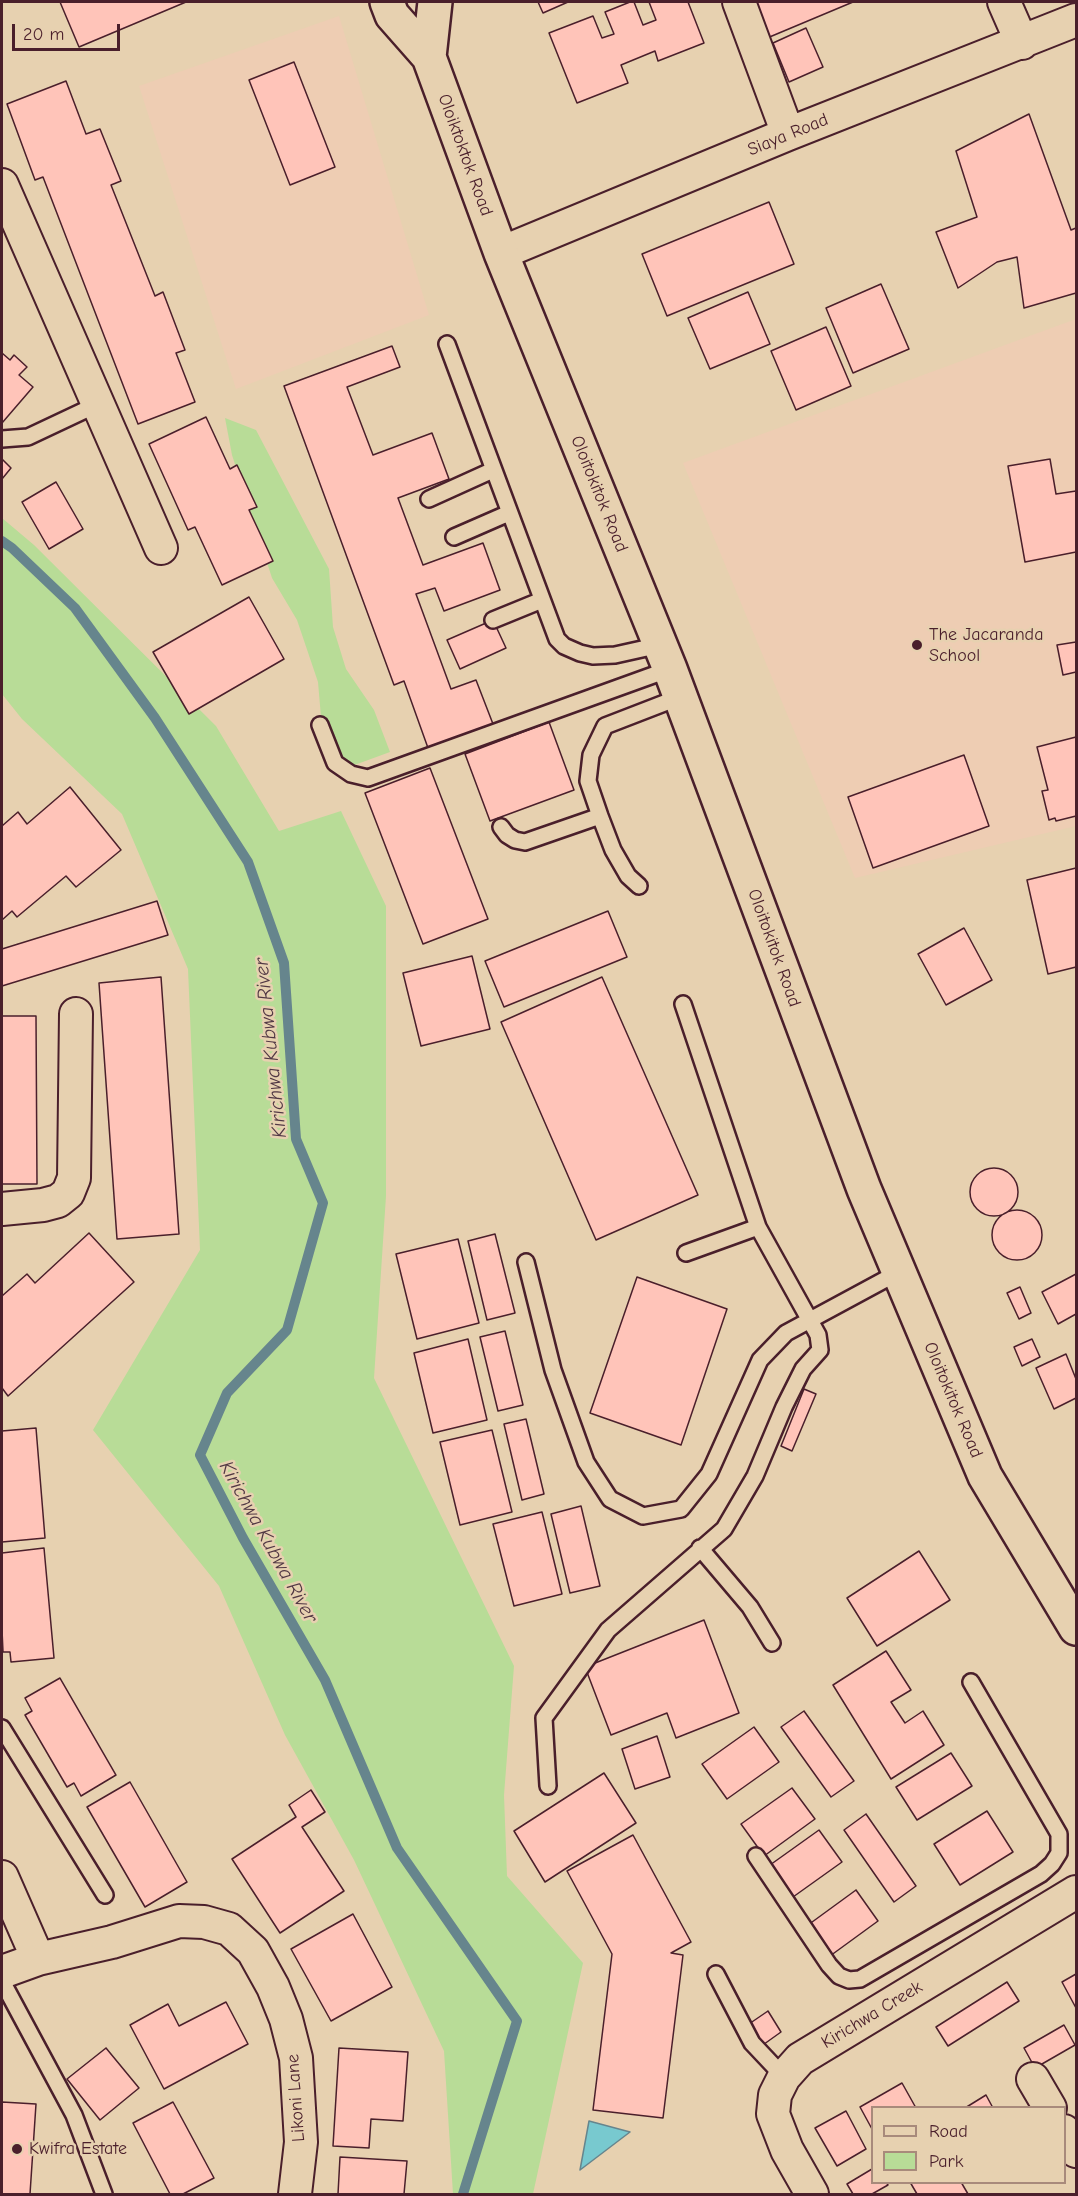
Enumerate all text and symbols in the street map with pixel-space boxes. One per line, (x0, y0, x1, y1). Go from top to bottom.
scale bar (15, 12, 123, 50)
text: 20 m (23, 24, 64, 45)
street label: Oloiktoktok Road (433, 91, 497, 219)
street label: Siaya Road (744, 109, 832, 161)
street label: Oloitokitok Road (566, 433, 632, 555)
place label: The Jacaranda School (929, 624, 1043, 666)
marker: The Jacaranda School (910, 638, 924, 652)
street label: Oloitokitok Road (743, 886, 805, 1010)
water label: Kirichwa Kubwa River (250, 957, 292, 1139)
street label: Oloitokitok Road (919, 1339, 987, 1461)
water label: Kirichwa Kubwa River (214, 1457, 322, 1627)
street label: Kirichwa Creek (818, 1976, 926, 2054)
street label: Likoni Lane (282, 2053, 310, 2143)
legend (871, 2106, 1066, 2184)
text: Road (929, 2121, 968, 2142)
place label: Kwifra Estate (29, 2138, 127, 2160)
marker: Kwifra Estate (10, 2142, 24, 2156)
text: Park (929, 2151, 963, 2172)

